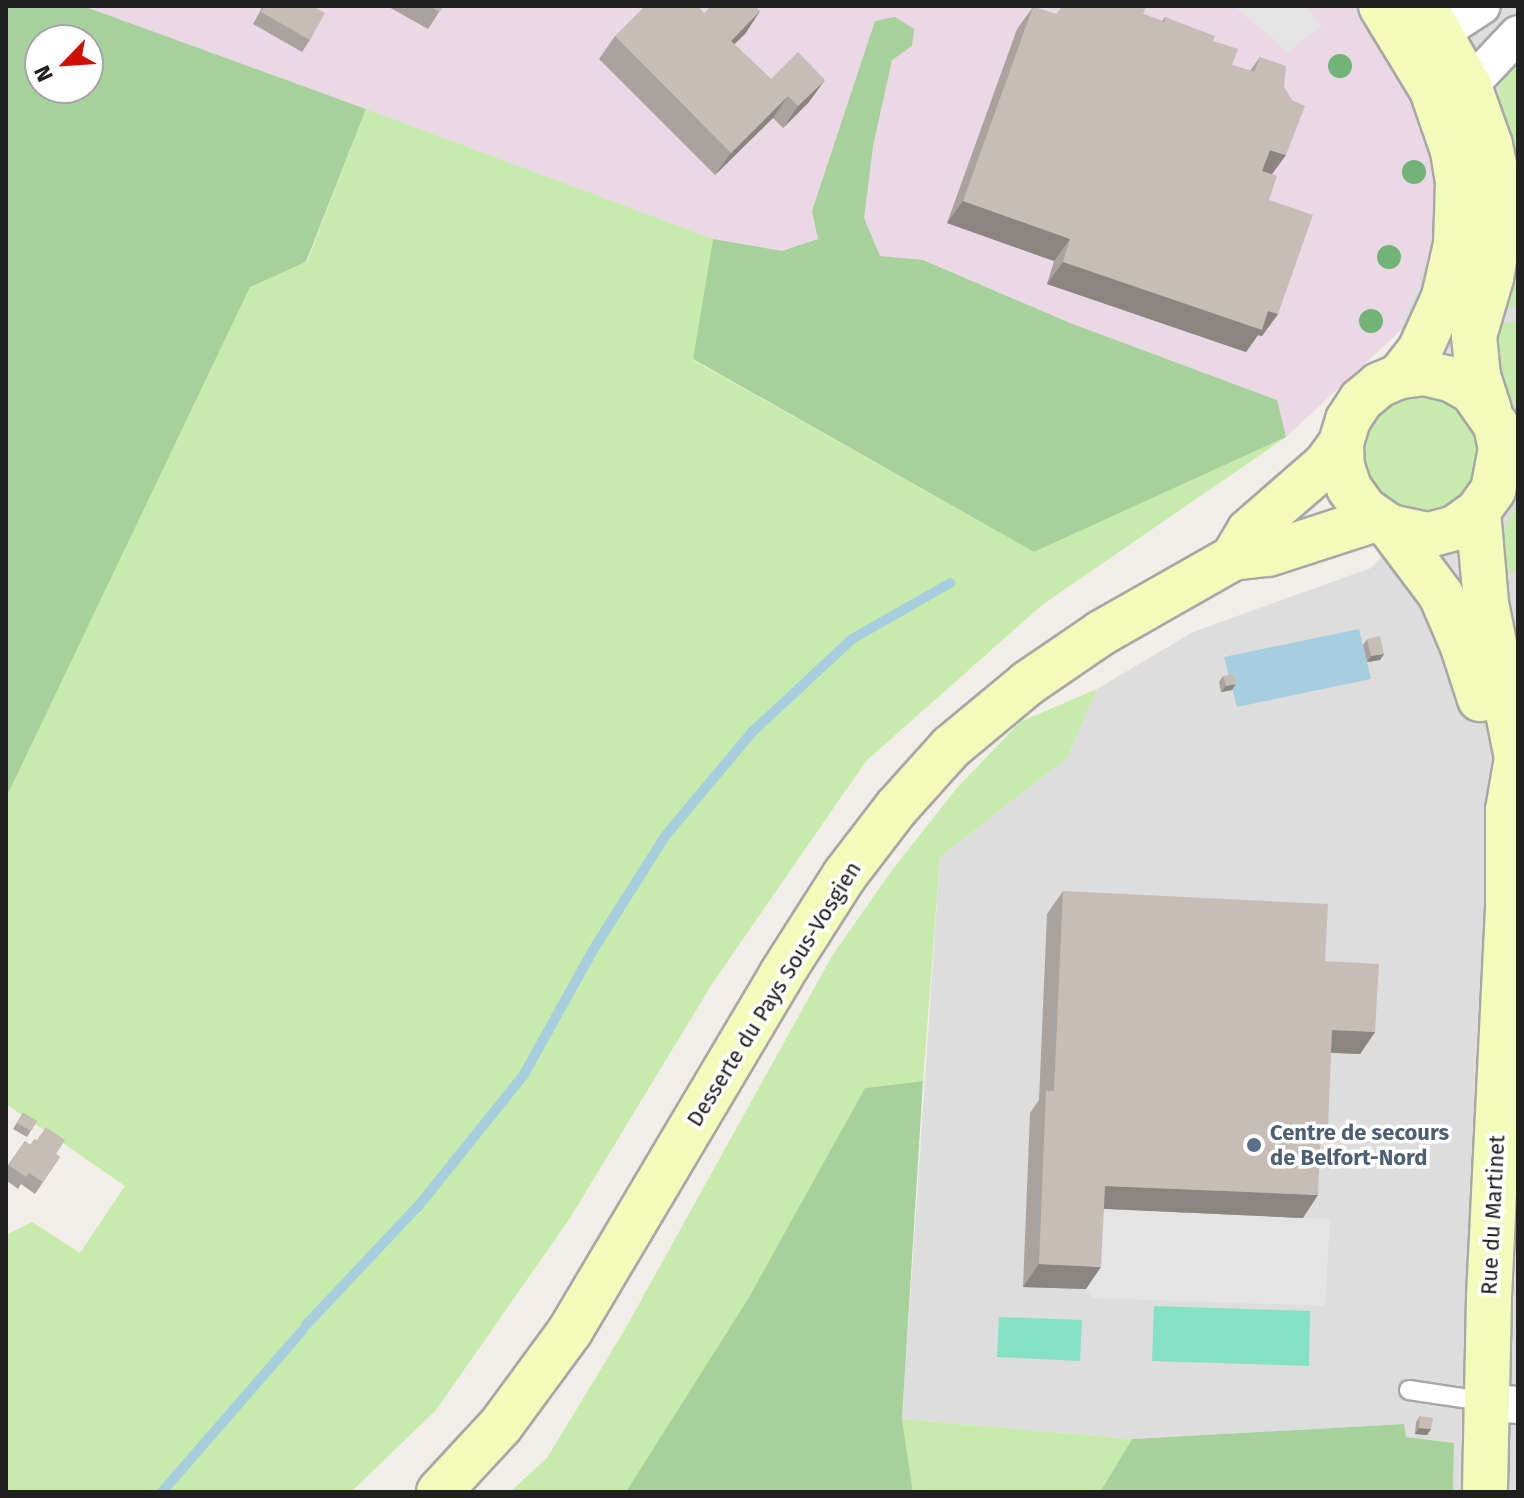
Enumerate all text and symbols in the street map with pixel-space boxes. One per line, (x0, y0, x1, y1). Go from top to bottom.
north arrow (24, 24, 104, 104)
text: N (28, 61, 59, 86)
street label: Desserte du Pays Sous-Vosgien (681, 857, 867, 1131)
place label: Centre de secours de Belfort-Nord (1270, 1119, 1449, 1170)
street label: Rue du Martinet (1476, 1134, 1510, 1296)
marker: Centre de secours de Belfort-Nord (1245, 1136, 1263, 1154)

